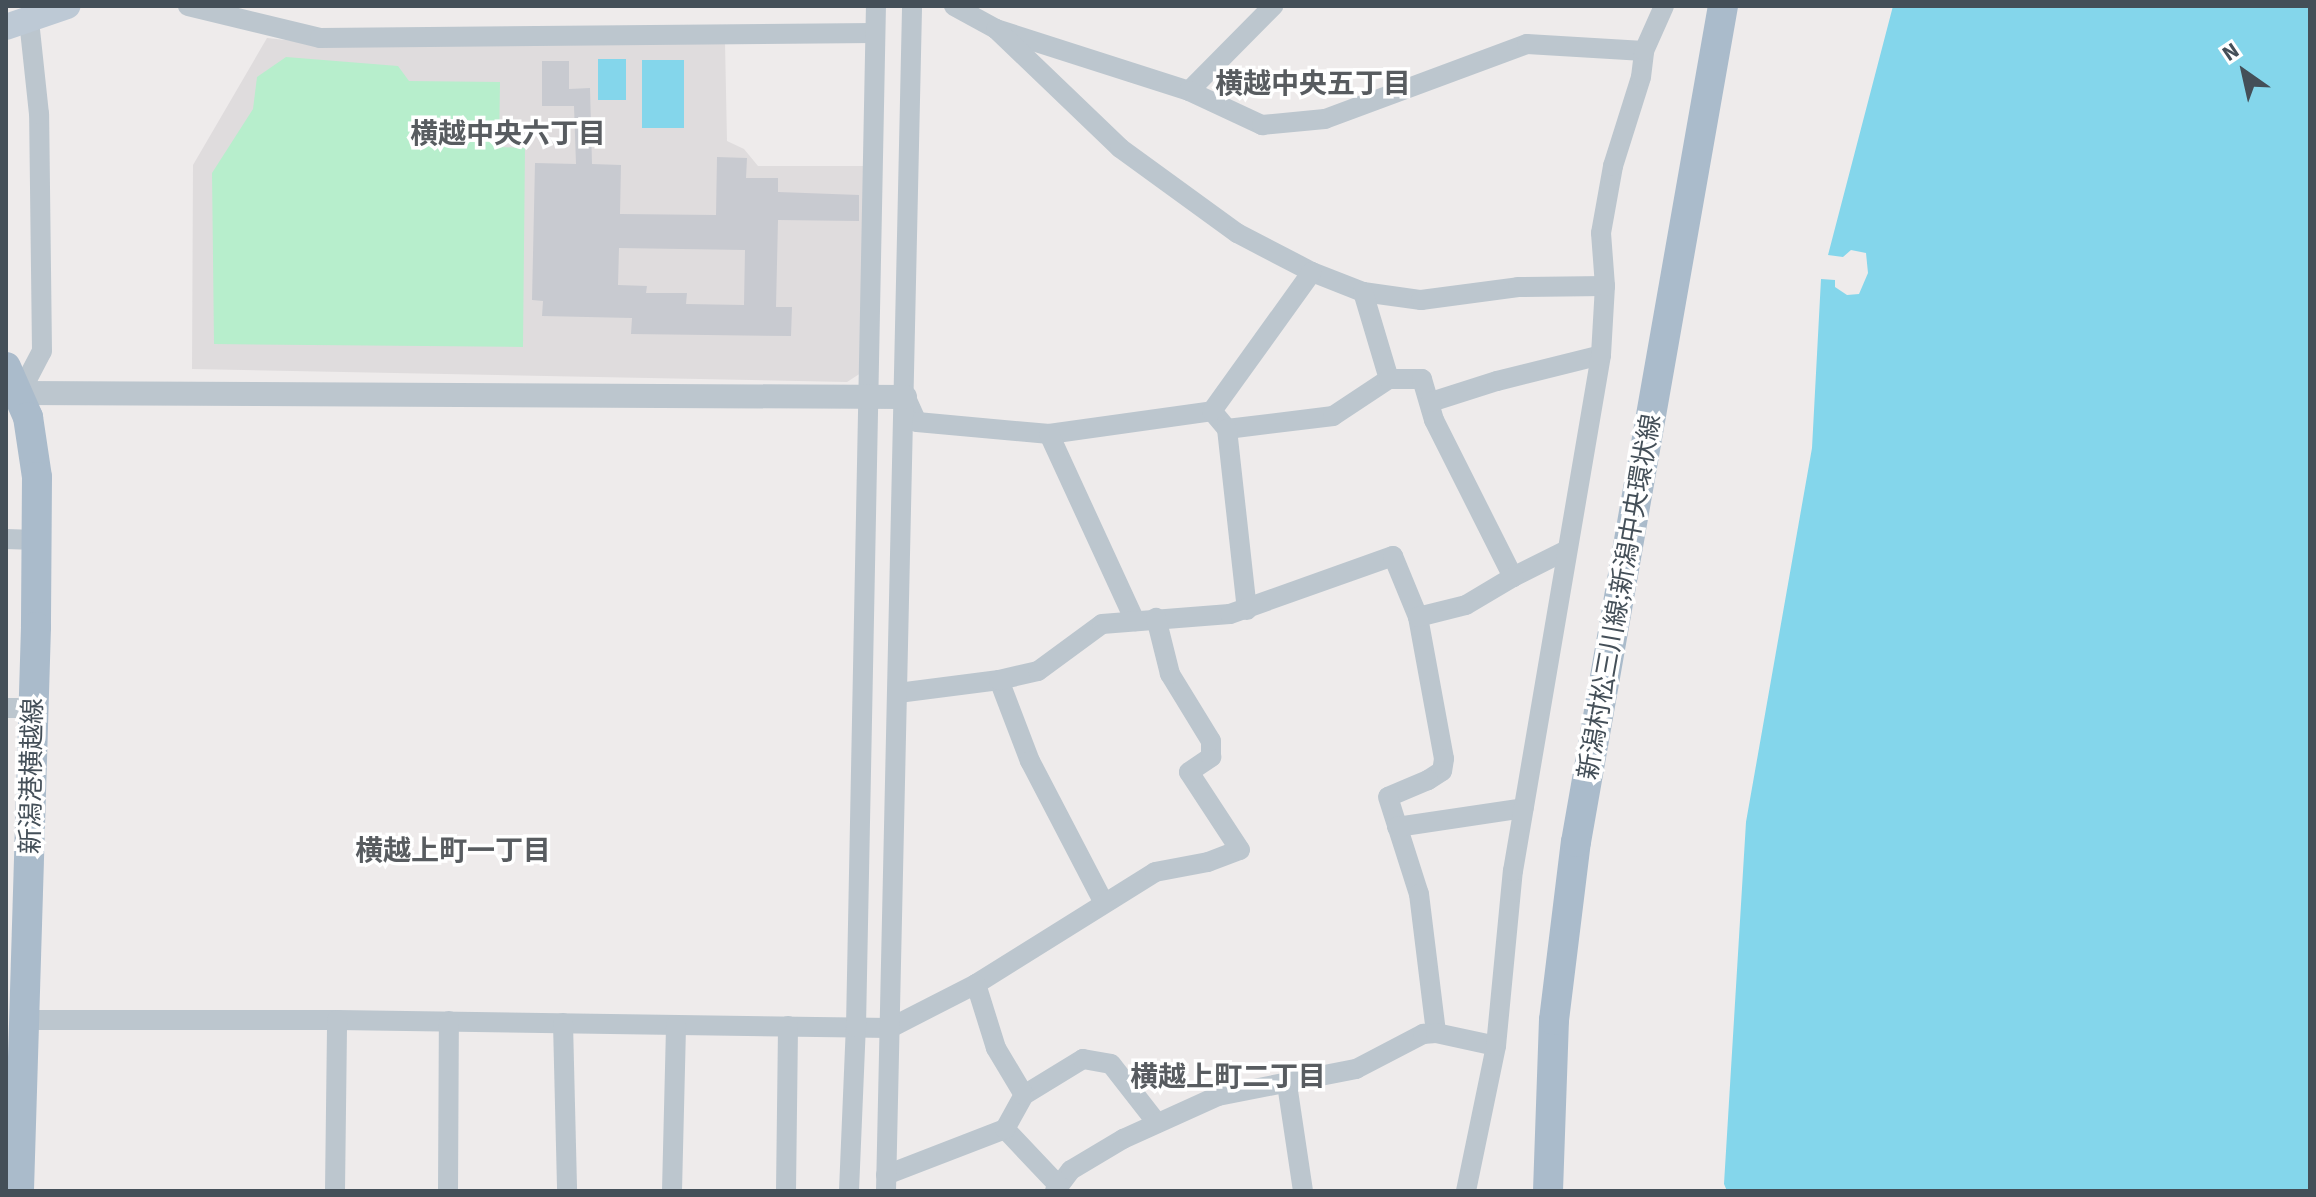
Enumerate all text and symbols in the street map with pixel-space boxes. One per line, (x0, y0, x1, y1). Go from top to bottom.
north arrow (2204, 32, 2284, 112)
text: N (2216, 35, 2246, 69)
district label: 横越中央五丁目 (1215, 67, 1411, 101)
district label: 横越中央六丁目 (410, 117, 606, 151)
street label: 新潟村松三川線;新潟中央環状線 (1572, 412, 1668, 782)
street label: 新潟港横越線 (15, 698, 49, 854)
district label: 横越上町一丁目 (355, 834, 551, 868)
district label: 横越上町二丁目 (1130, 1060, 1326, 1094)

